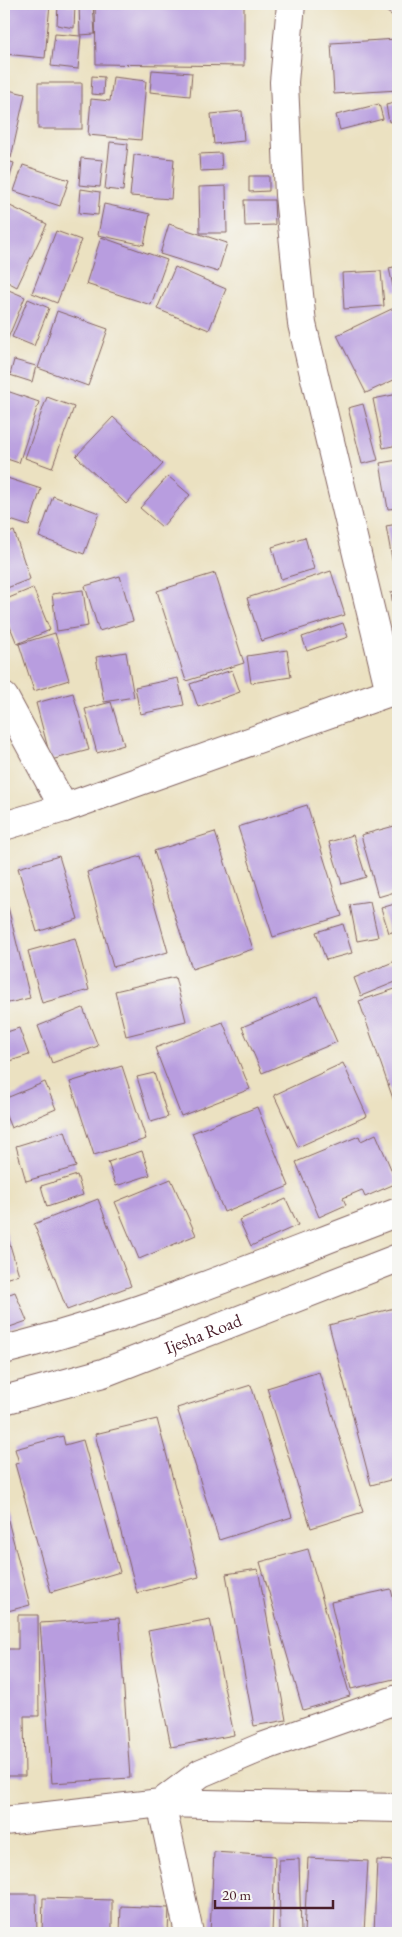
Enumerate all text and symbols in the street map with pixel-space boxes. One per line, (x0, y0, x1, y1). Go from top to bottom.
street label: Ijesha Road (161, 1308, 246, 1359)
scale bar (215, 1877, 332, 1909)
text: 20 m (222, 1885, 251, 1904)

